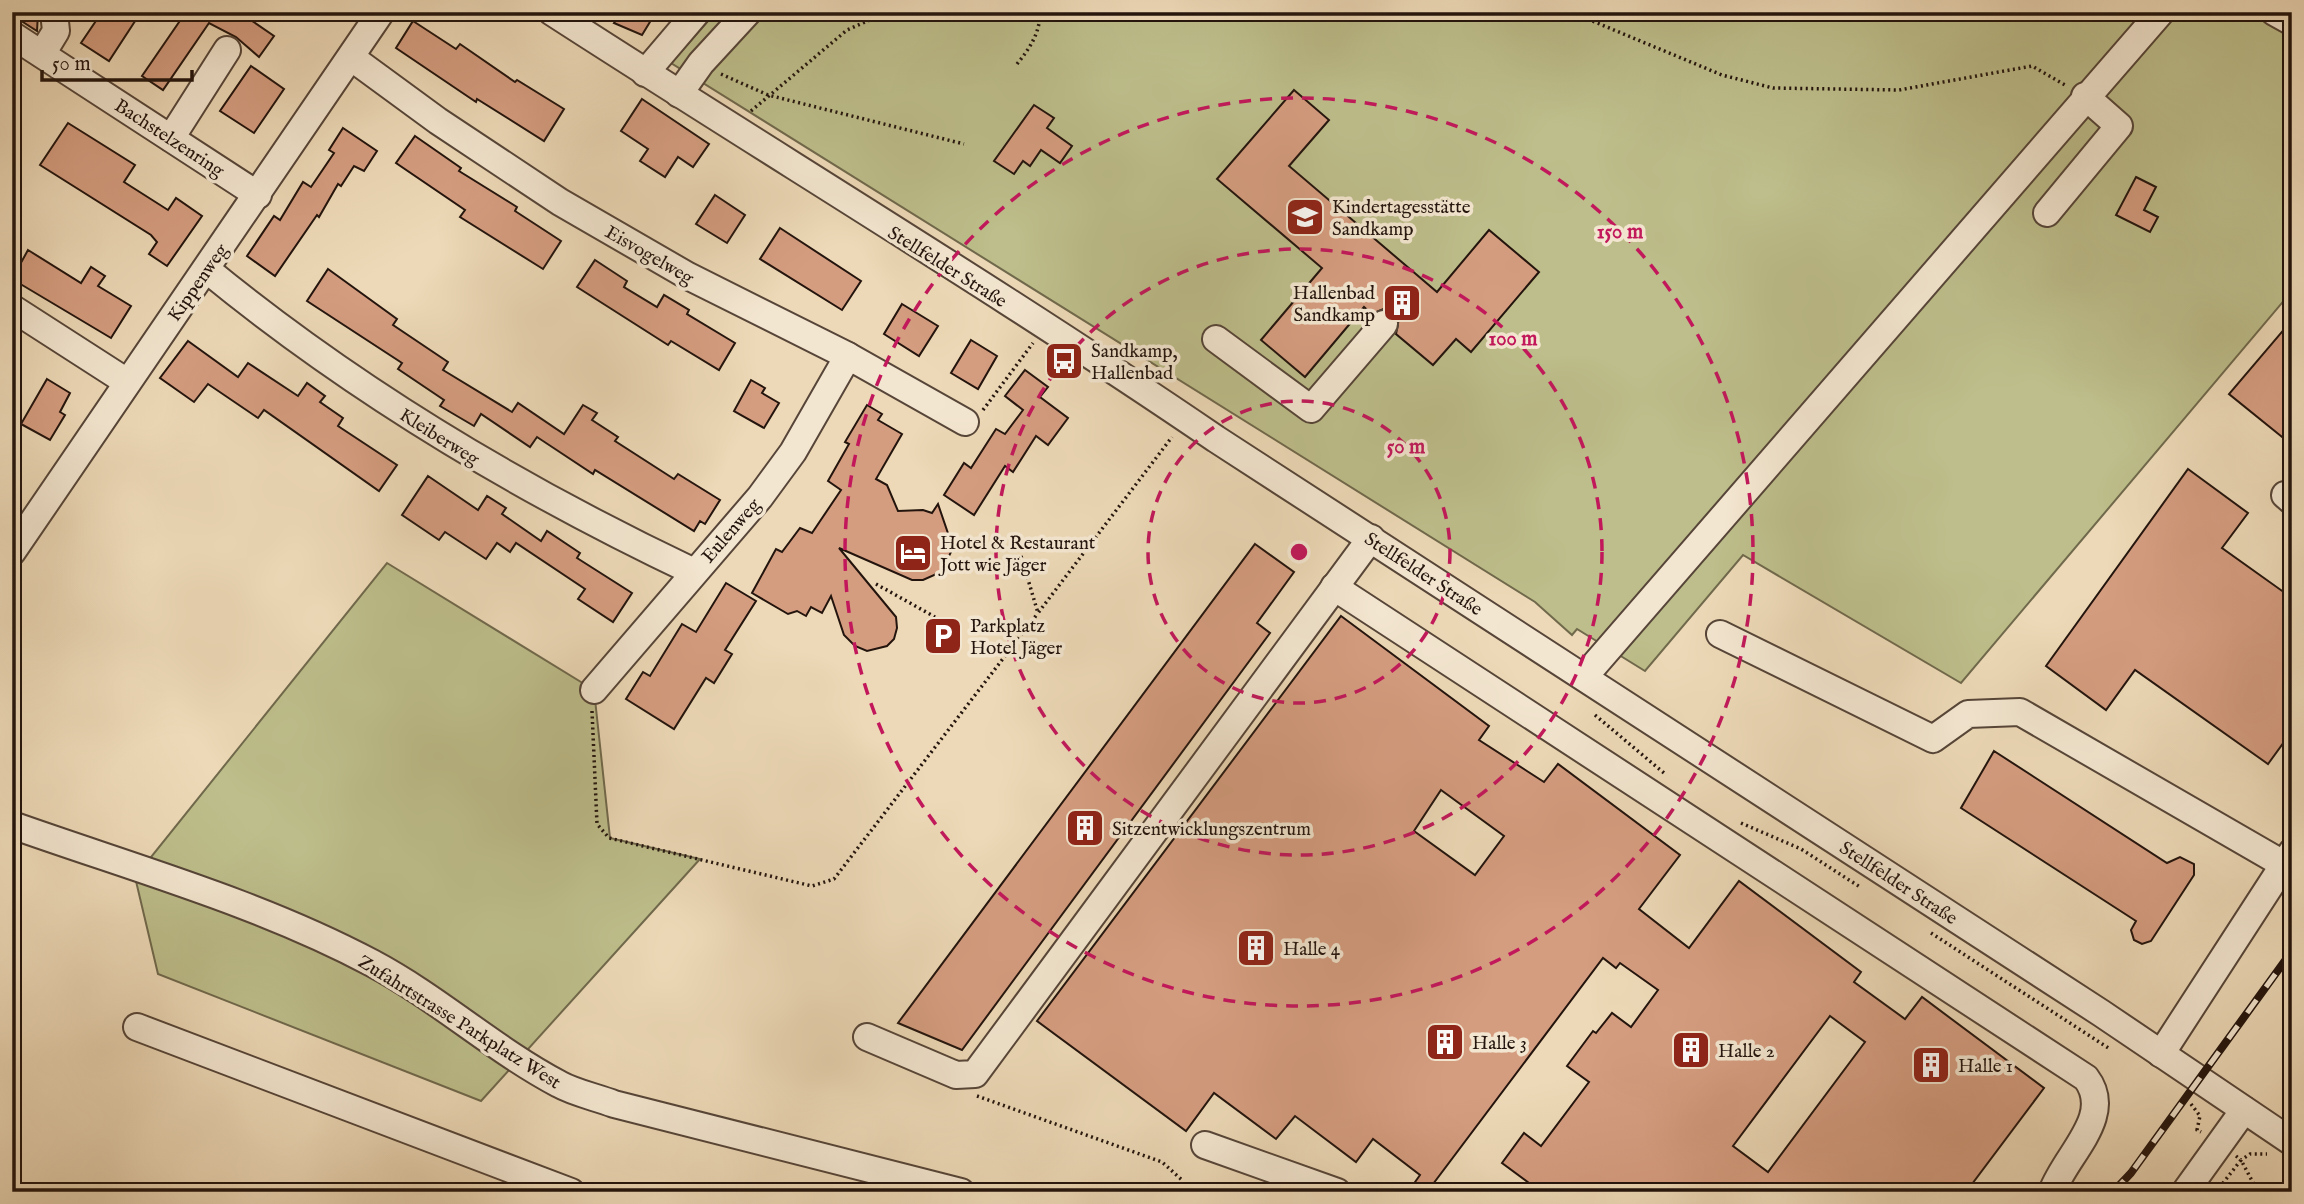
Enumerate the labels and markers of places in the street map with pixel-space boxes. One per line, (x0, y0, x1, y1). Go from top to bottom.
school or university icon: Kindertagesstätte Sandkamp (1284, 196, 1326, 238)
place label: Kindertagesstätte Sandkamp (1332, 196, 1471, 242)
place label: Hallenbad Sandkamp (1293, 282, 1376, 328)
building icon: Hallenbad Sandkamp (1381, 282, 1423, 324)
bus stop icon: Sandkamp, Hallenbad (1043, 340, 1085, 382)
place label: Sandkamp, Hallenbad (1091, 340, 1178, 386)
hotel icon: Hotel & Restaurant Jott wie Jäger (892, 532, 934, 574)
place label: Hotel & Restaurant Jott wie Jäger (938, 532, 1096, 578)
centre of rings (1287, 540, 1311, 564)
parking icon: Parkplatz Hotel Jäger (922, 615, 964, 657)
place label: Parkplatz Hotel Jäger (970, 615, 1062, 661)
building icon: Sitzentwicklungszentrum (1064, 807, 1106, 849)
place label: Sitzentwicklungszentrum (1112, 818, 1311, 842)
building icon: Halle 4 (1235, 927, 1277, 969)
place label: Halle 4 (1283, 938, 1341, 962)
building icon: Halle 3 (1424, 1021, 1466, 1063)
building icon: Halle 2 (1670, 1029, 1712, 1071)
place label: Halle 3 (1472, 1032, 1527, 1056)
place label: Halle 2 (1718, 1040, 1775, 1064)
building icon: Halle 1 (1910, 1044, 1952, 1086)
place label: Halle 1 (1958, 1055, 2013, 1079)

